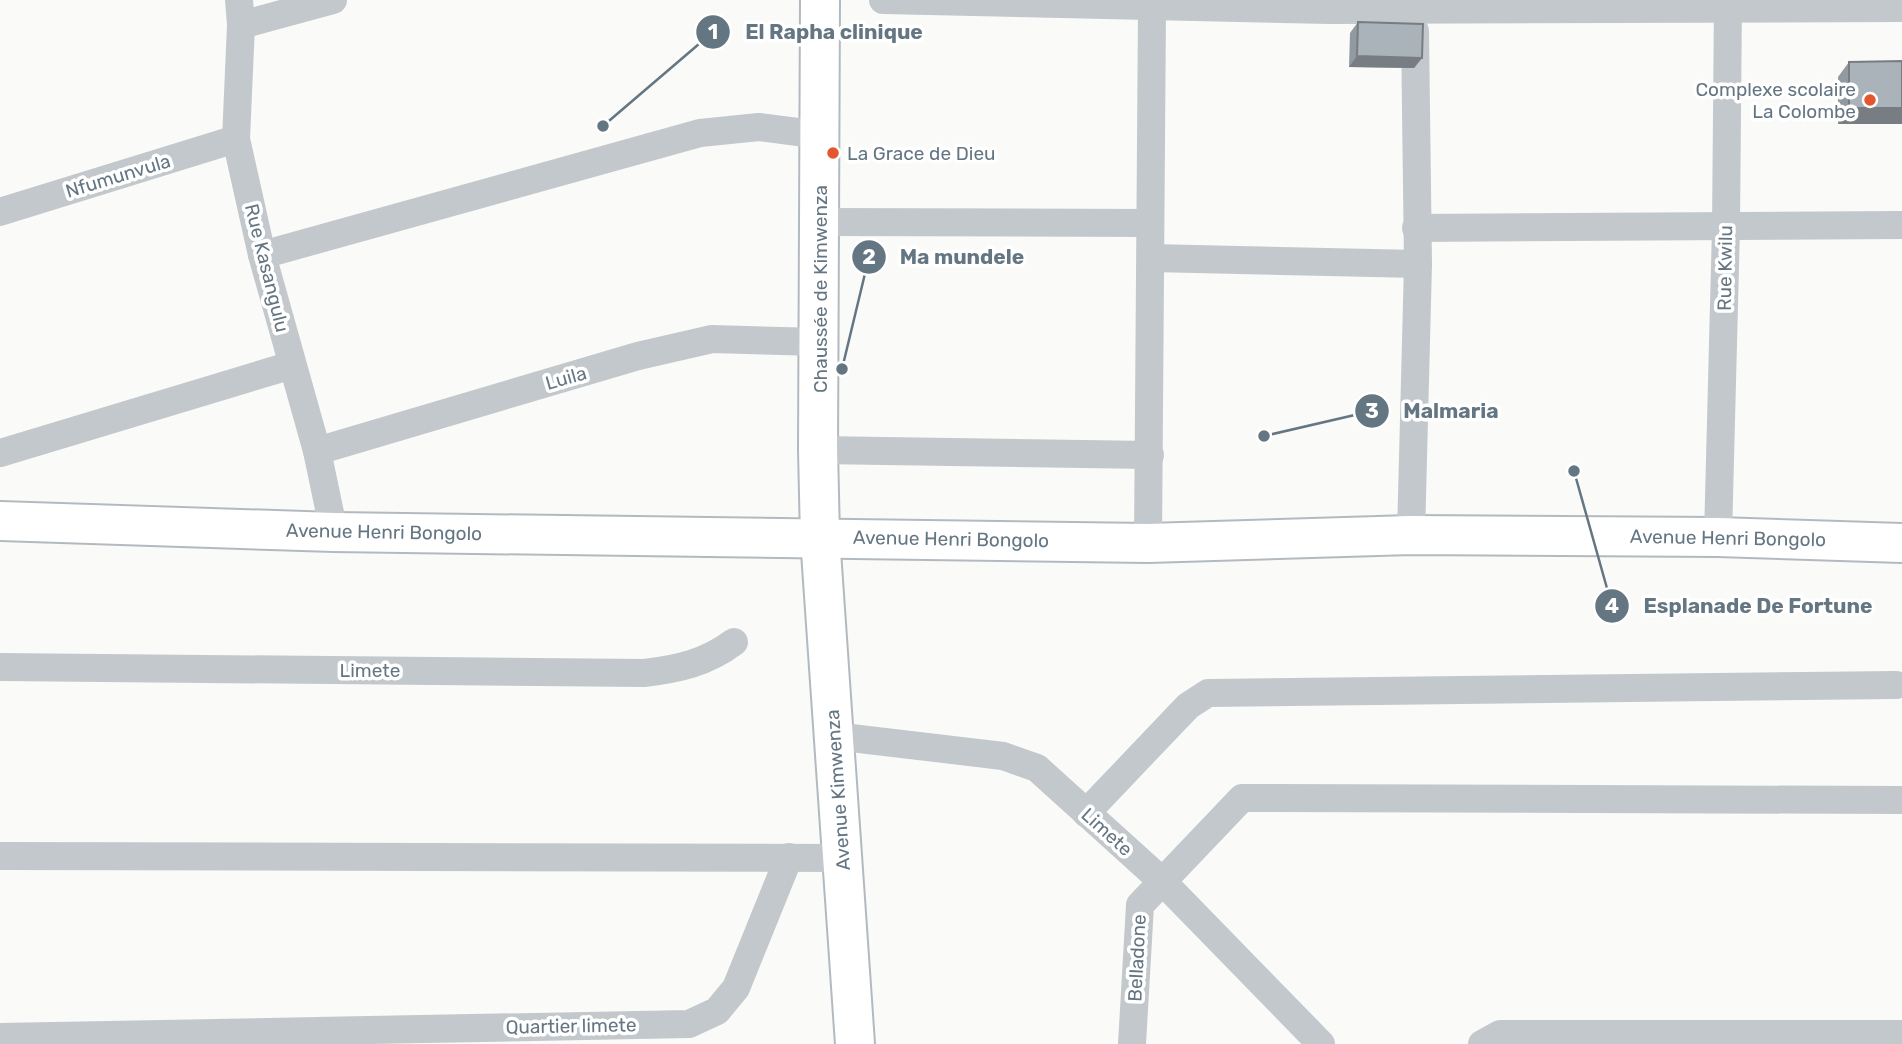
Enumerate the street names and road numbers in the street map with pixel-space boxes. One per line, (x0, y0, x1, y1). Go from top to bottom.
street label: Nfumunvula (63, 149, 173, 203)
street label: Chaussée de Kimwenza (809, 185, 832, 393)
street label: Rue Kasangulu (240, 201, 294, 335)
street label: Rue Kwilu (1713, 225, 1737, 311)
street label: Luila (543, 361, 589, 395)
street label: Avenue Henri Bongolo (286, 519, 482, 545)
street label: Avenue Henri Bongolo (1630, 525, 1826, 551)
street label: Avenue Henri Bongolo (853, 526, 1049, 552)
street label: Limete (340, 659, 400, 682)
street label: Avenue Kimwenza (821, 709, 855, 871)
street label: Limete (1077, 803, 1137, 861)
street label: Belladone (1123, 914, 1151, 1002)
street label: Quartier limete (505, 1013, 637, 1039)

